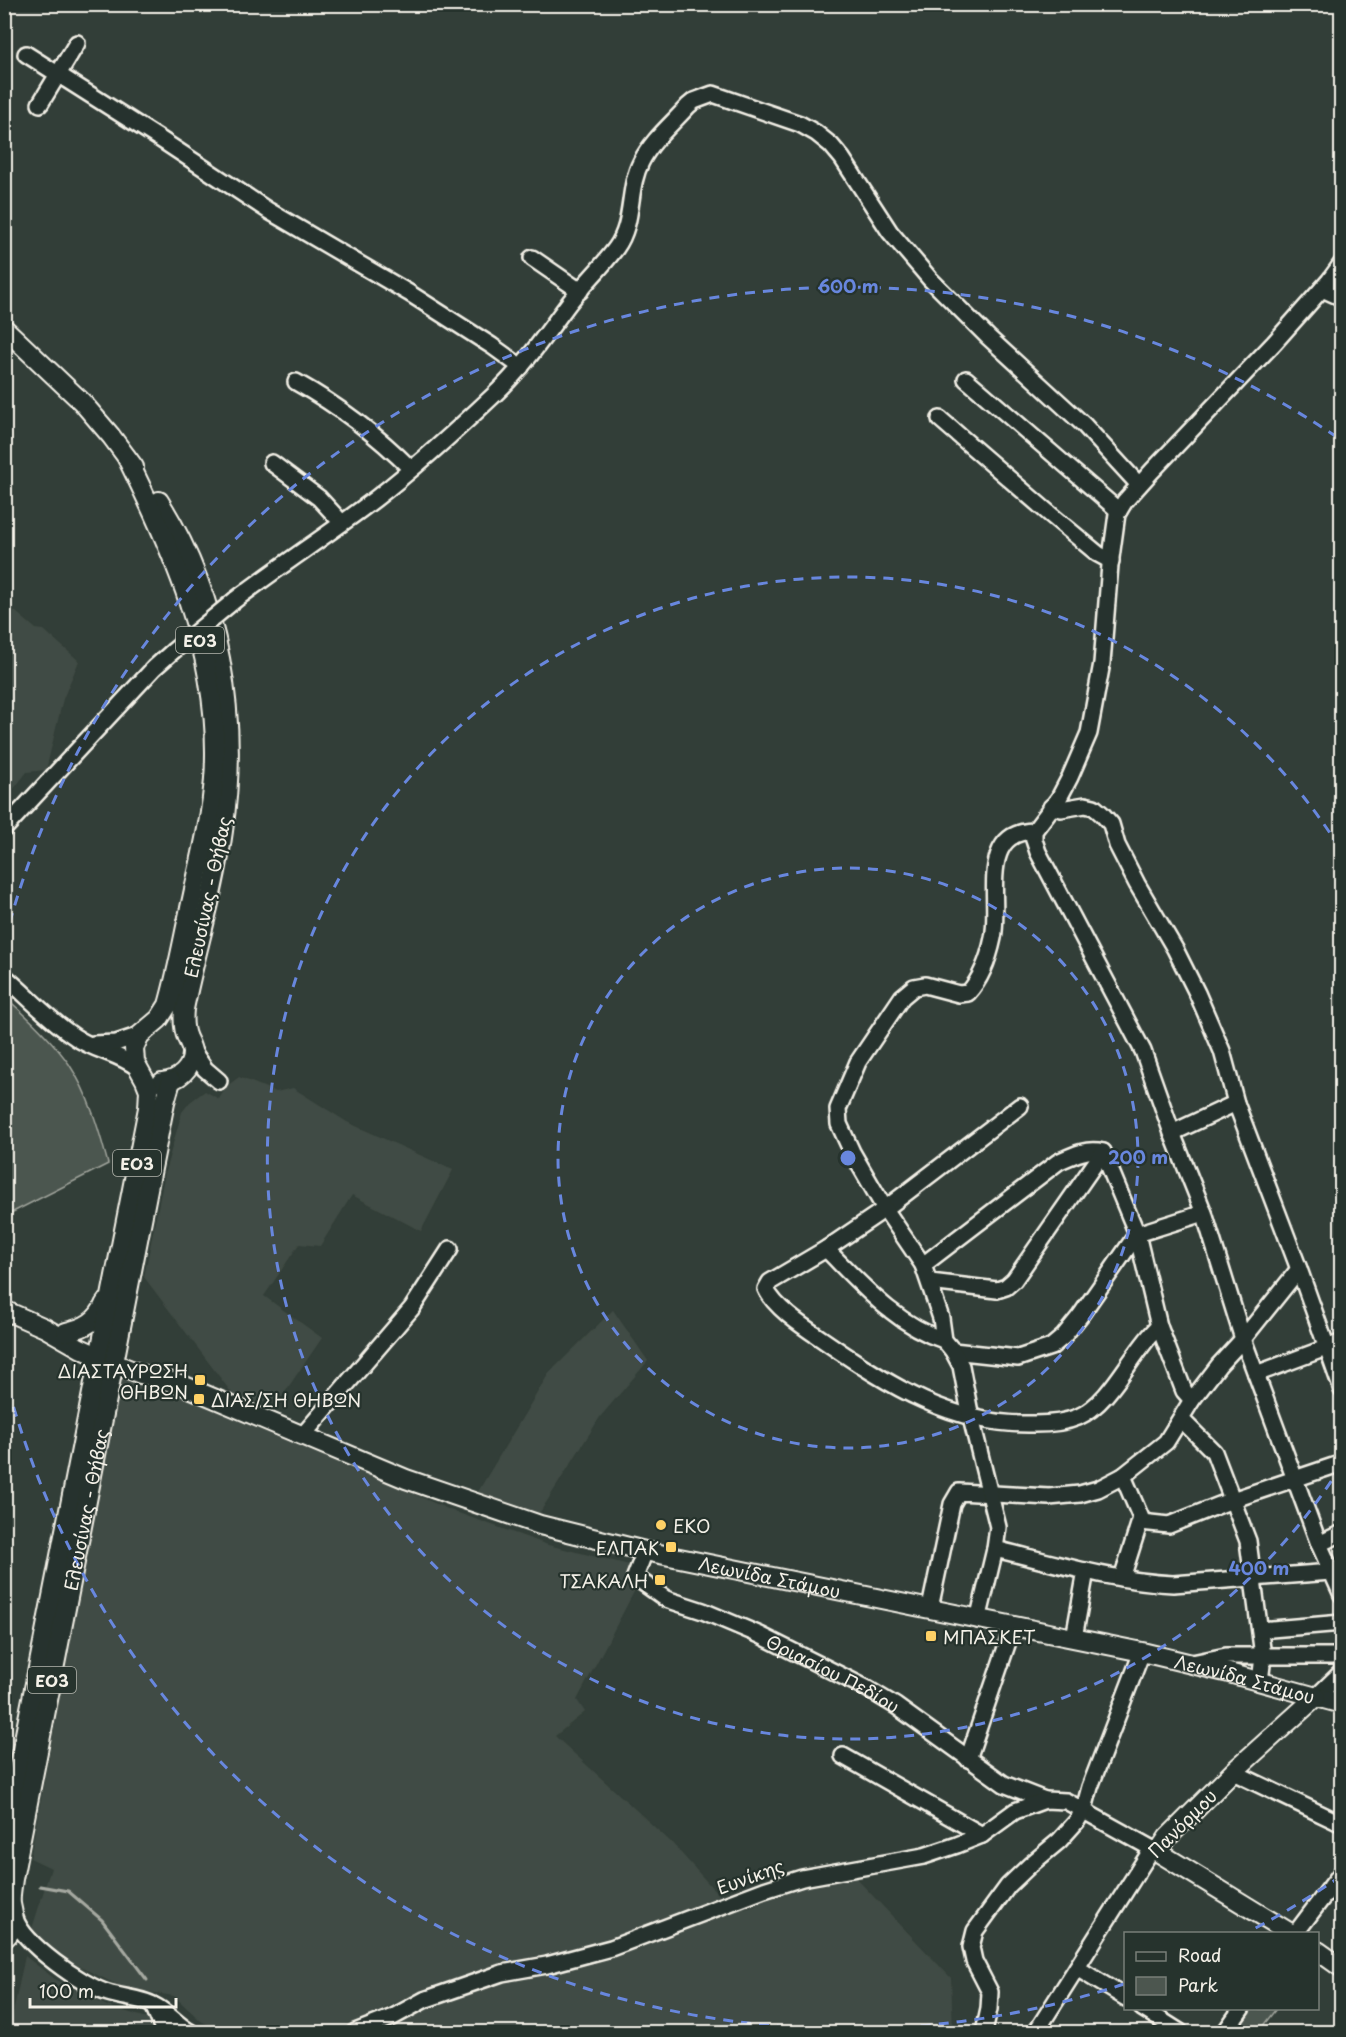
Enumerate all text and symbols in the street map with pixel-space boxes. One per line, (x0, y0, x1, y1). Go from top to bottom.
text: 600 m (817, 272, 879, 299)
road number: ΕΟ3 (176, 627, 224, 653)
street label: Ελευσίνας - Θήβας (177, 814, 237, 980)
text: 200 m (1108, 1143, 1168, 1170)
centre of rings (838, 1148, 858, 1168)
road number: ΕΟ3 (113, 1150, 161, 1176)
place label: ΔΙΑΣΤΑΥΡΩΣΗ ΘΗΒΩΝ (58, 1357, 188, 1405)
marker: ΔΙΑΣΤΑΥΡΩΣΗ ΘΗΒΩΝ (193, 1373, 207, 1387)
place label: ΔΙΑΣ/ΣΗ ΘΗΒΩΝ (211, 1386, 361, 1413)
marker: ΔΙΑΣ/ΣΗ ΘΗΒΩΝ (192, 1392, 206, 1406)
street label: Ελευσίνας - Θήβας (56, 1426, 114, 1593)
place label: EKO (673, 1512, 710, 1539)
marker: EKO (654, 1518, 668, 1532)
place label: ΕΛΠΑΚ (596, 1534, 659, 1561)
marker: ΕΛΠΑΚ (664, 1540, 678, 1554)
street label: Λεωνίδα Στάμου (696, 1549, 843, 1604)
text: 400 m (1229, 1554, 1289, 1581)
place label: ΤΣΑΚΑΛΗ (559, 1567, 648, 1594)
marker: ΤΣΑΚΑΛΗ (653, 1573, 667, 1587)
place label: ΜΠΑΣΚΕΤ (943, 1623, 1035, 1650)
street label: Θριασίου Πεδίου (762, 1627, 905, 1719)
marker: ΜΠΑΣΚΕΤ (924, 1629, 938, 1643)
street label: Λεωνίδα Στάμου (1172, 1647, 1318, 1710)
road number: ΕΟ3 (28, 1667, 76, 1693)
street label: Πανόρμου (1141, 1782, 1223, 1864)
street label: Ευνίκης (713, 1851, 787, 1901)
legend (1124, 1932, 1319, 2010)
text: Road (1178, 1941, 1222, 1968)
scale bar (30, 1971, 176, 2009)
text: Park (1178, 1971, 1218, 1998)
text: 100 m (39, 1977, 94, 2004)

